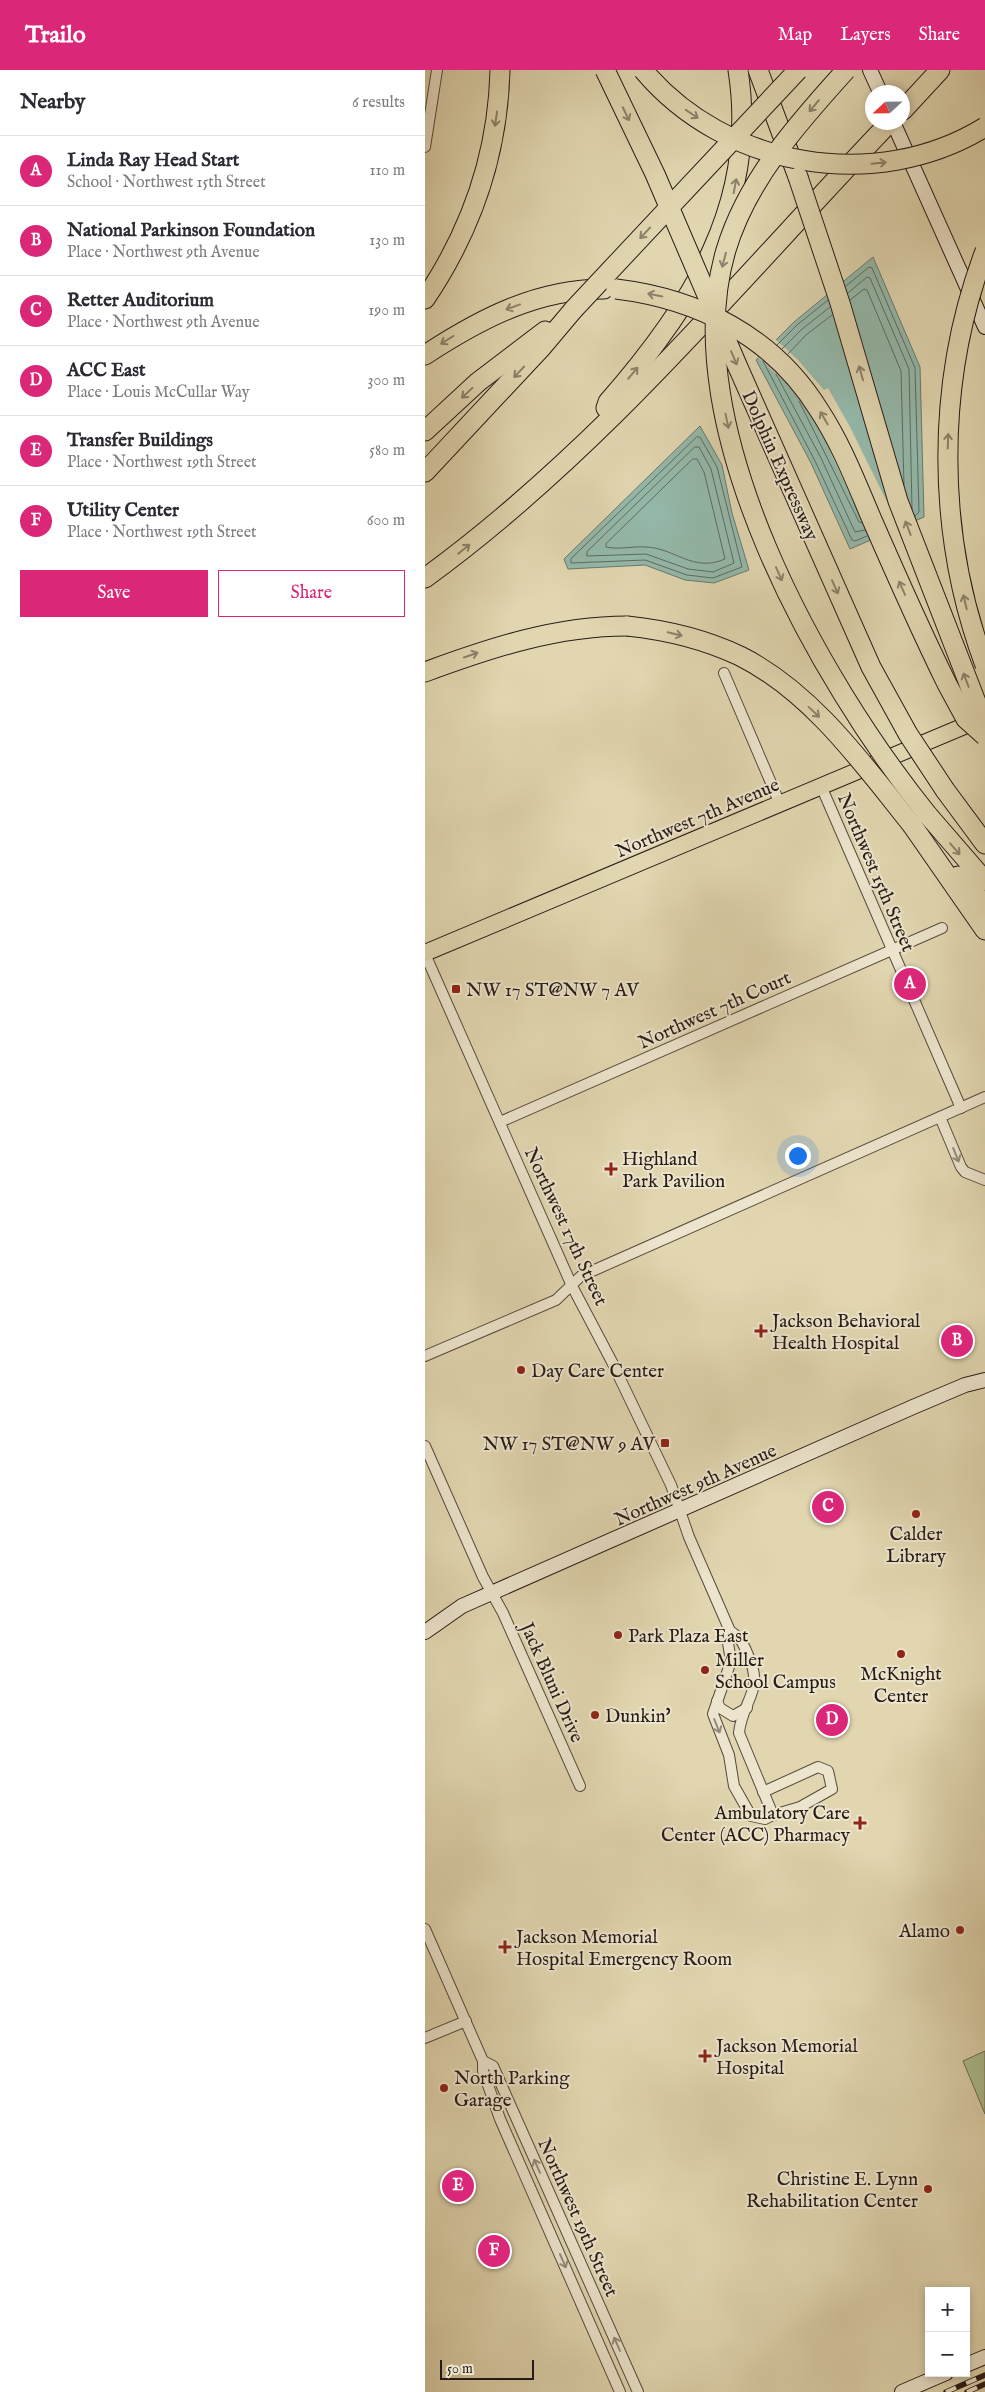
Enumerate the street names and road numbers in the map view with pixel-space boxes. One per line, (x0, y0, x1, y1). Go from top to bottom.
street label: Dolphin Expressway (735, 387, 823, 545)
street label: Northwest 7th Avenue (612, 773, 784, 864)
street label: Northwest 15th Street (831, 790, 920, 956)
street label: Northwest 7th Court (635, 966, 795, 1055)
street label: Northwest 17th Street (518, 1144, 613, 1310)
street label: Northwest 9th Avenue (611, 1439, 781, 1532)
street label: Jack Bluni Drive (513, 1617, 588, 1747)
street label: Northwest 19th Street (531, 2135, 623, 2301)

